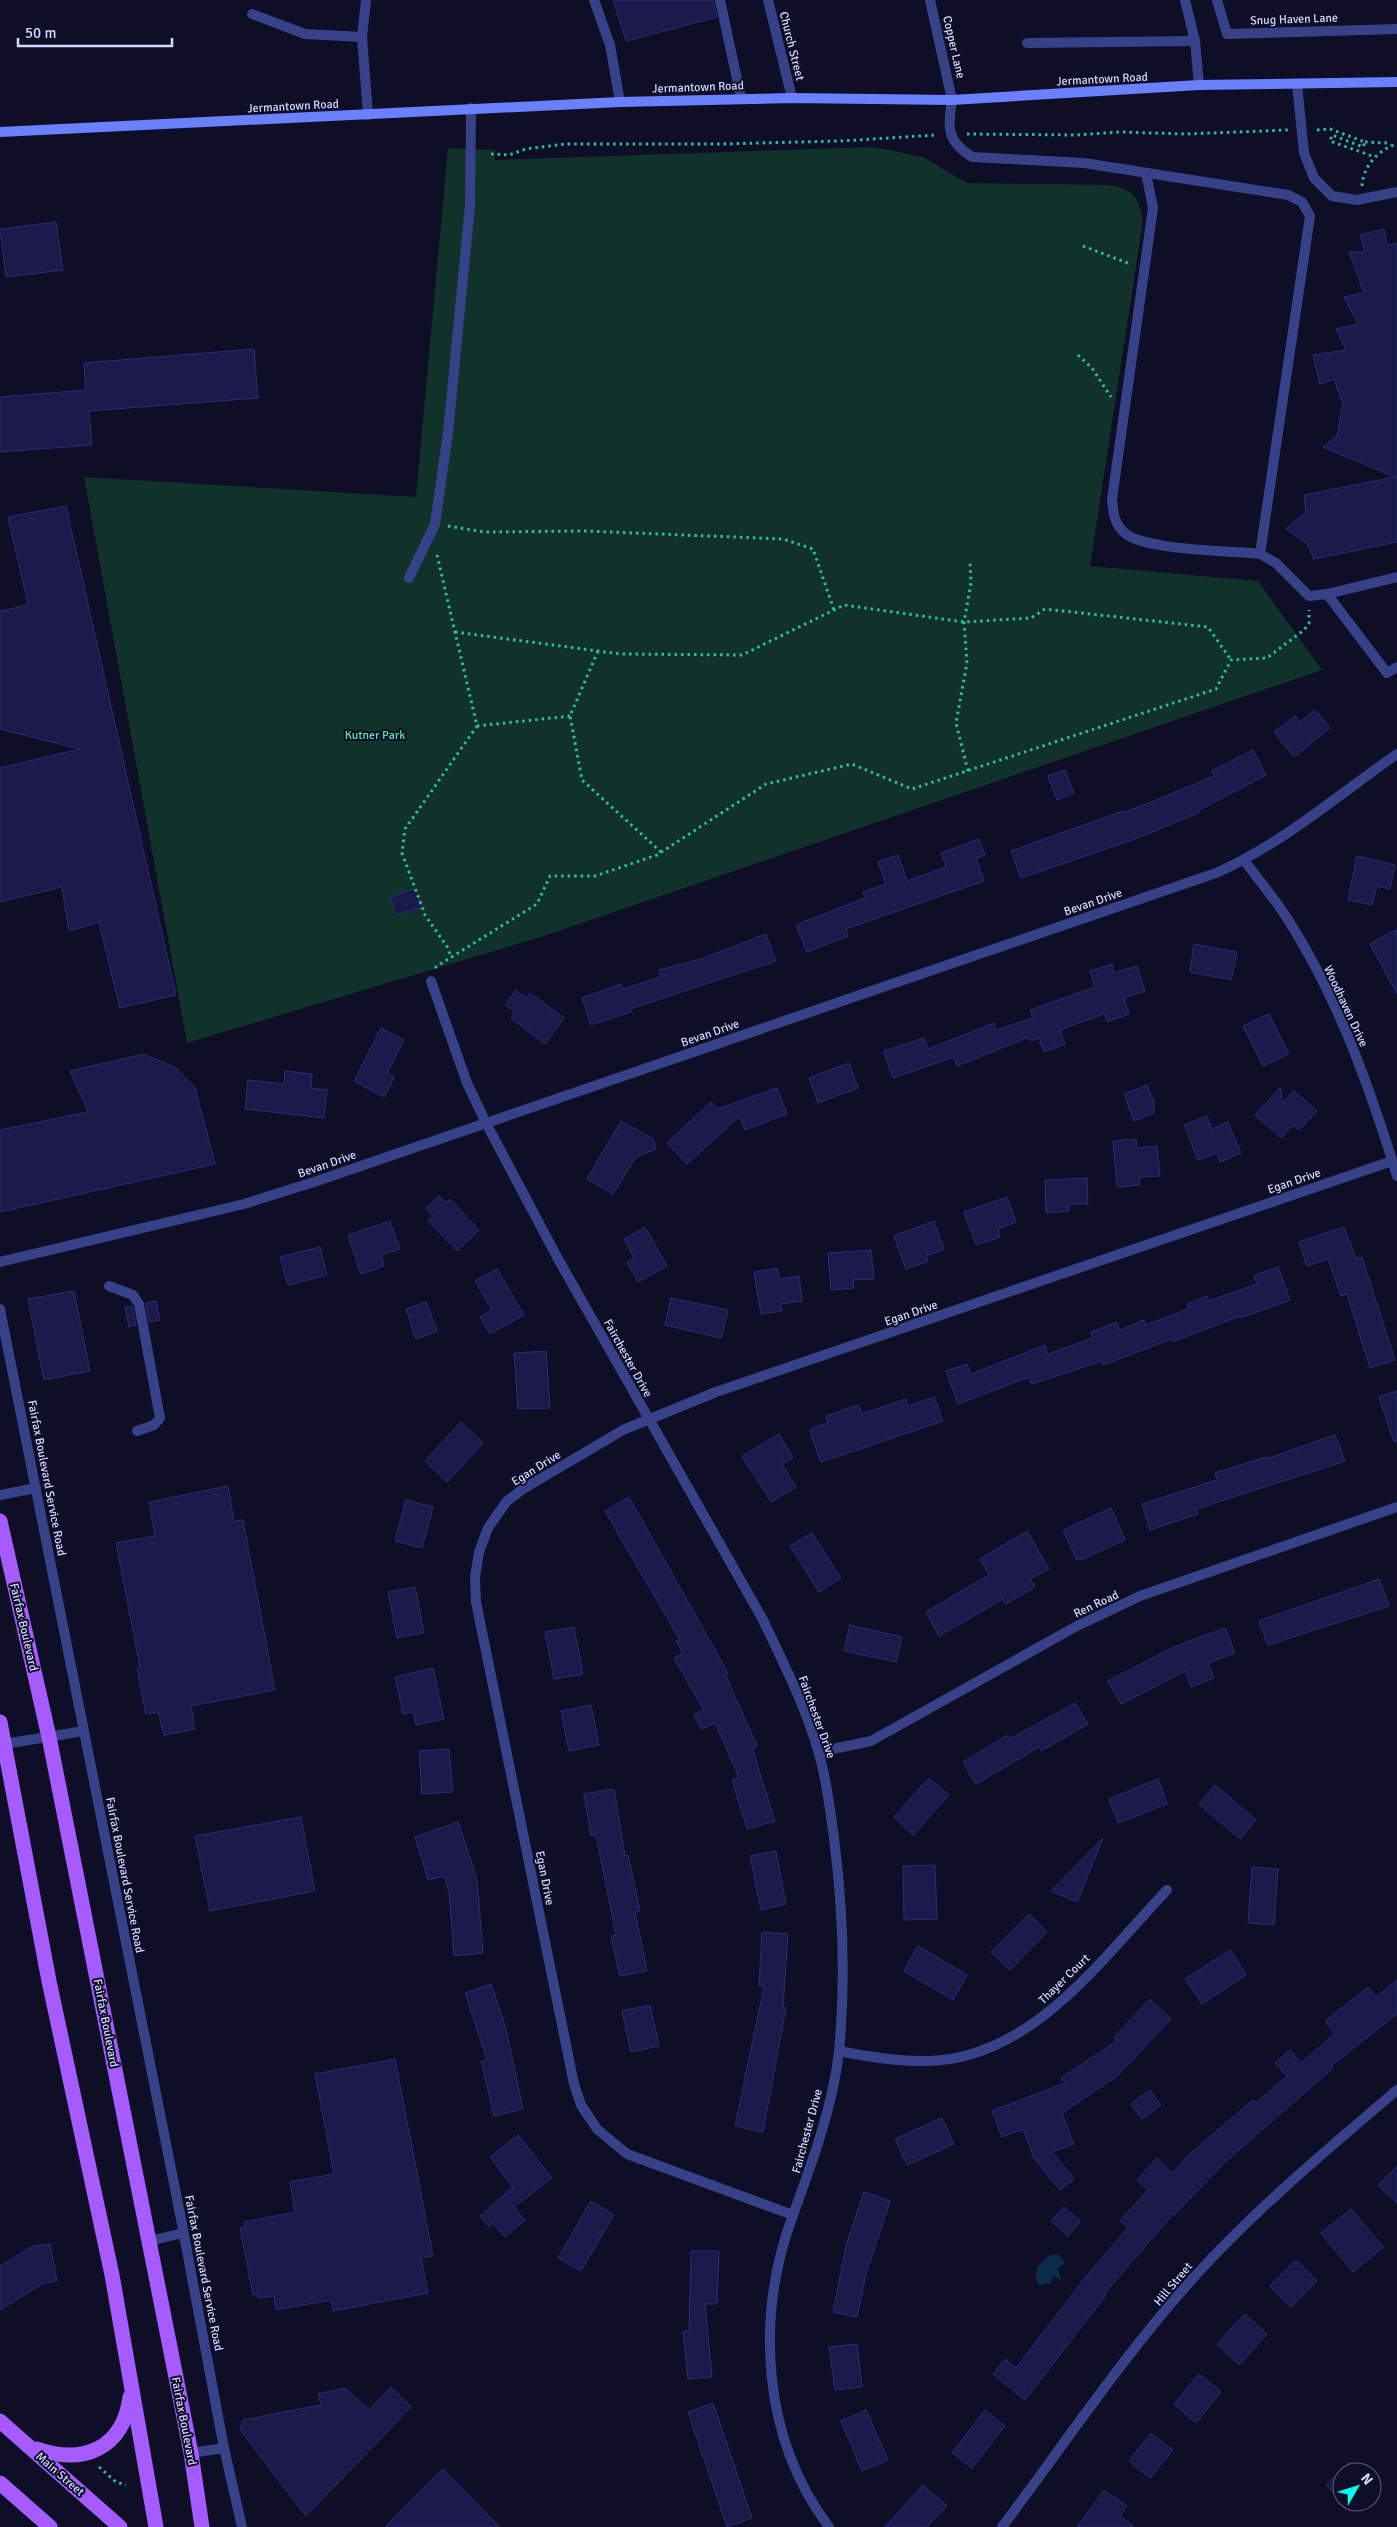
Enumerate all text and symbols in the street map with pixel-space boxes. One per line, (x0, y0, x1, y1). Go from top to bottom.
street label: Church Street (776, 10, 807, 82)
street label: Snug Haven Lane (1250, 10, 1338, 29)
street label: Copper Lane (939, 14, 968, 80)
scale bar (18, 15, 171, 47)
text: 50 m (25, 24, 56, 42)
street label: Jermantown Road (1056, 70, 1148, 89)
street label: Jermantown Road (652, 78, 744, 97)
street label: Jermantown Road (247, 97, 339, 116)
park label: Kutner Park (345, 728, 405, 743)
street label: Bevan Drive (1062, 886, 1124, 919)
street label: Woodhaven Drive (1320, 963, 1371, 1049)
street label: Bevan Drive (679, 1017, 741, 1050)
street label: Bevan Drive (296, 1148, 358, 1181)
street label: Egan Drive (1266, 1165, 1323, 1198)
street label: Egan Drive (883, 1297, 940, 1330)
street label: Fairchester Drive (600, 1317, 655, 1400)
street label: Fairfax Boulevard Service Road (24, 1399, 69, 1557)
street label: Egan Drive (509, 1447, 564, 1489)
street label: Fairfax Boulevard (6, 1582, 41, 1673)
street label: Ren Road (1071, 1588, 1121, 1621)
street label: Fairchester Drive (795, 1674, 838, 1761)
street label: Fairfax Boulevard Service Road (102, 1796, 147, 1954)
street label: Egan Drive (532, 1850, 557, 1907)
street label: Thayer Court (1035, 1951, 1093, 2008)
street label: Fairfax Boulevard (90, 1978, 121, 2069)
street label: Fairchester Drive (789, 2087, 826, 2175)
street label: Fairfax Boulevard Service Road (181, 2194, 226, 2352)
street label: Hill Street (1151, 2260, 1196, 2309)
street label: Fairfax Boulevard (168, 2376, 199, 2467)
street label: Main Street (32, 2449, 87, 2500)
north arrow (1332, 2462, 1382, 2512)
text: N (1357, 2470, 1376, 2488)

